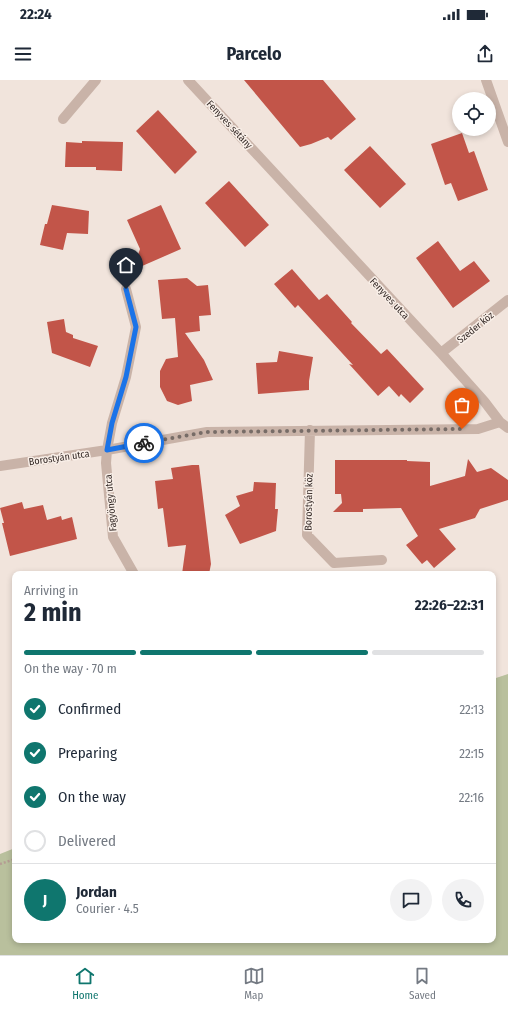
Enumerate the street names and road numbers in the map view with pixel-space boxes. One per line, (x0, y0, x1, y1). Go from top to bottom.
street label: Fenyves sétány (204, 98, 255, 152)
street label: Fenyves utca (367, 276, 411, 322)
street label: Szeder köz (455, 309, 496, 346)
street label: Borostyán utca (28, 448, 90, 468)
street label: Borostyán köz (303, 473, 315, 531)
street label: Fagyöngy utca (103, 474, 119, 532)

